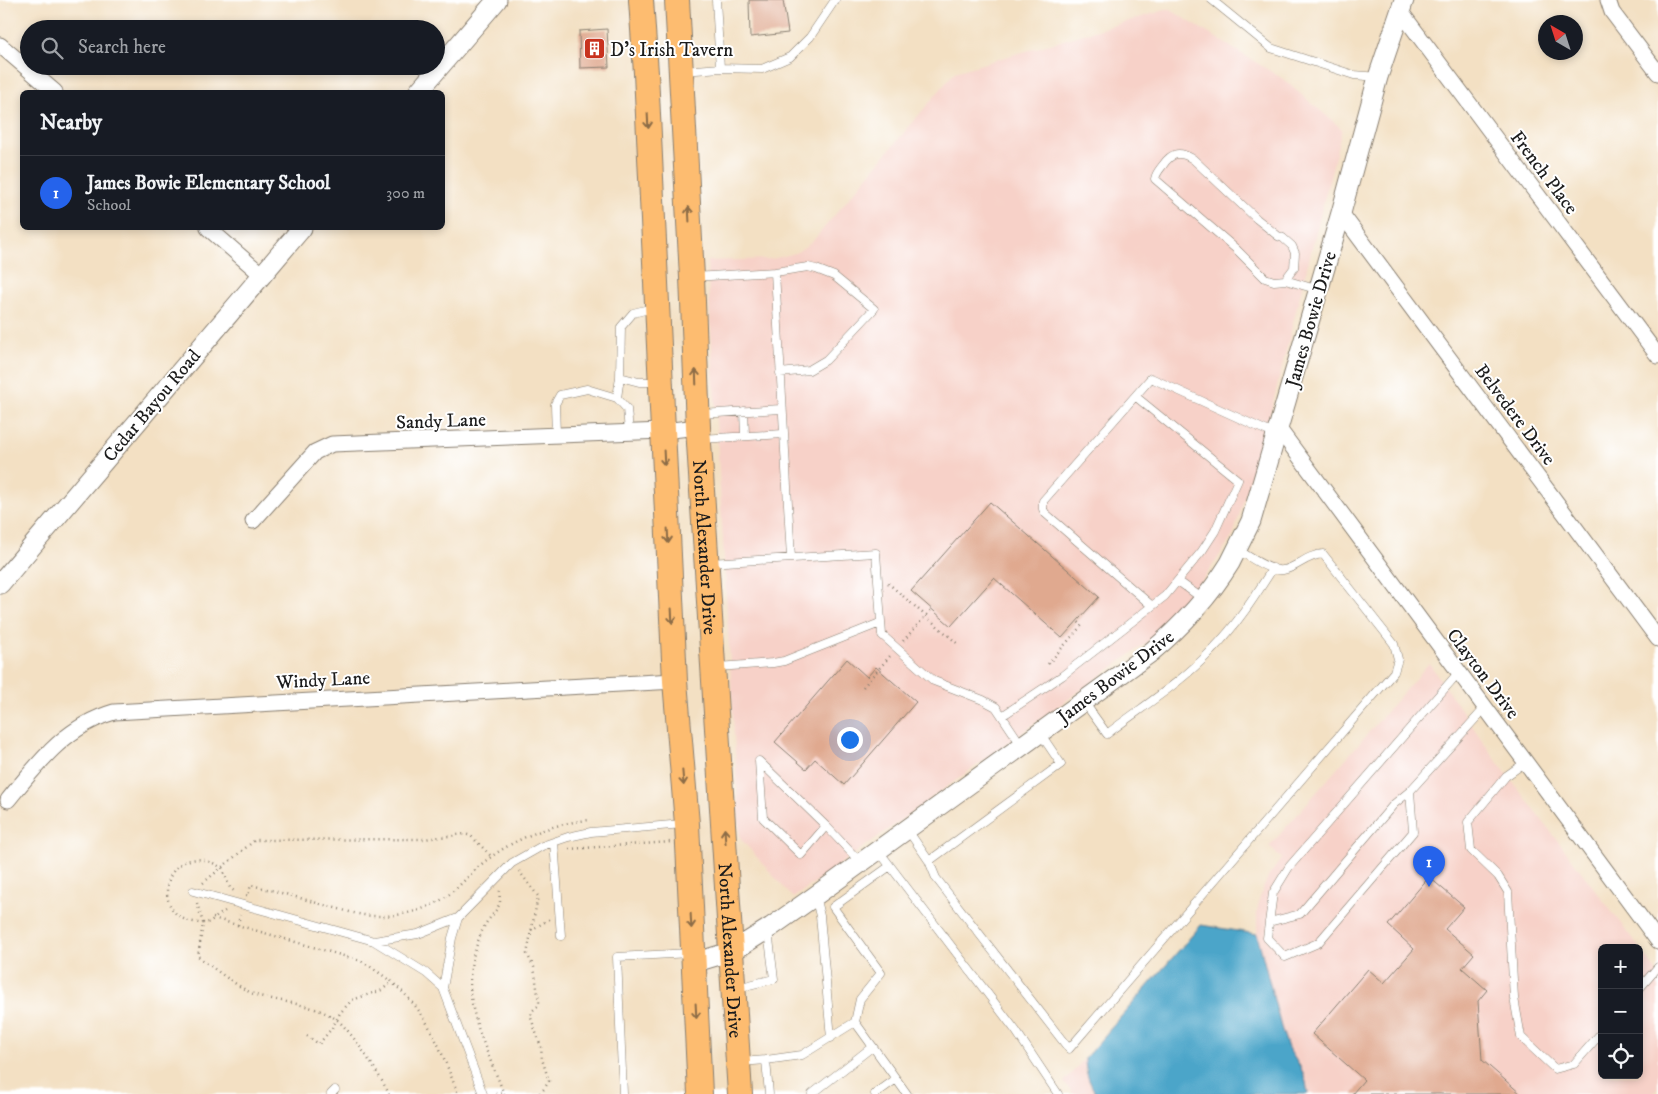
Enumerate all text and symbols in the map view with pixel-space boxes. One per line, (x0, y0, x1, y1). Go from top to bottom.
north arrow (1538, 15, 1583, 60)
search box (20, 20, 445, 75)
icon: search (38, 34, 66, 62)
text: Search here (78, 36, 166, 59)
building icon: D's Irish Tavern (582, 37, 606, 61)
place label: D's Irish Tavern (610, 39, 733, 62)
text: Nearby (40, 110, 102, 136)
one-way arrow (644, 113, 653, 129)
street label: French Place (1505, 127, 1583, 219)
text: James Bowie Elementary School (87, 172, 330, 195)
text: 1 (53, 183, 59, 203)
text: 300 m (386, 183, 425, 203)
text: School (87, 195, 131, 215)
one-way arrow (684, 207, 693, 223)
street label: James Bowie Drive (1281, 249, 1342, 392)
street label: Cedar Bayou Road (98, 345, 206, 467)
street label: Belvedere Drive (1469, 360, 1560, 470)
one-way arrow (692, 369, 701, 385)
street label: Sandy Lane (396, 408, 486, 435)
one-way arrow (660, 450, 669, 466)
street label: North Alexander Drive (687, 459, 721, 636)
one-way arrow (663, 528, 673, 544)
one-way arrow (667, 607, 677, 623)
street label: Clayton Drive (1441, 624, 1524, 724)
street label: James Bowie Drive (1051, 626, 1179, 730)
street label: Windy Lane (274, 667, 371, 694)
your location (837, 727, 863, 753)
one-way arrow (678, 770, 688, 786)
one-way arrow (720, 828, 730, 844)
pin: 1 (1413, 846, 1445, 887)
street label: North Alexander Drive (712, 862, 746, 1039)
one-way arrow (687, 913, 696, 929)
map controls (1598, 944, 1643, 1079)
button: + (1598, 944, 1643, 989)
button: − (1598, 989, 1643, 1034)
one-way arrow (691, 1003, 700, 1019)
button: locate (1598, 1034, 1643, 1079)

